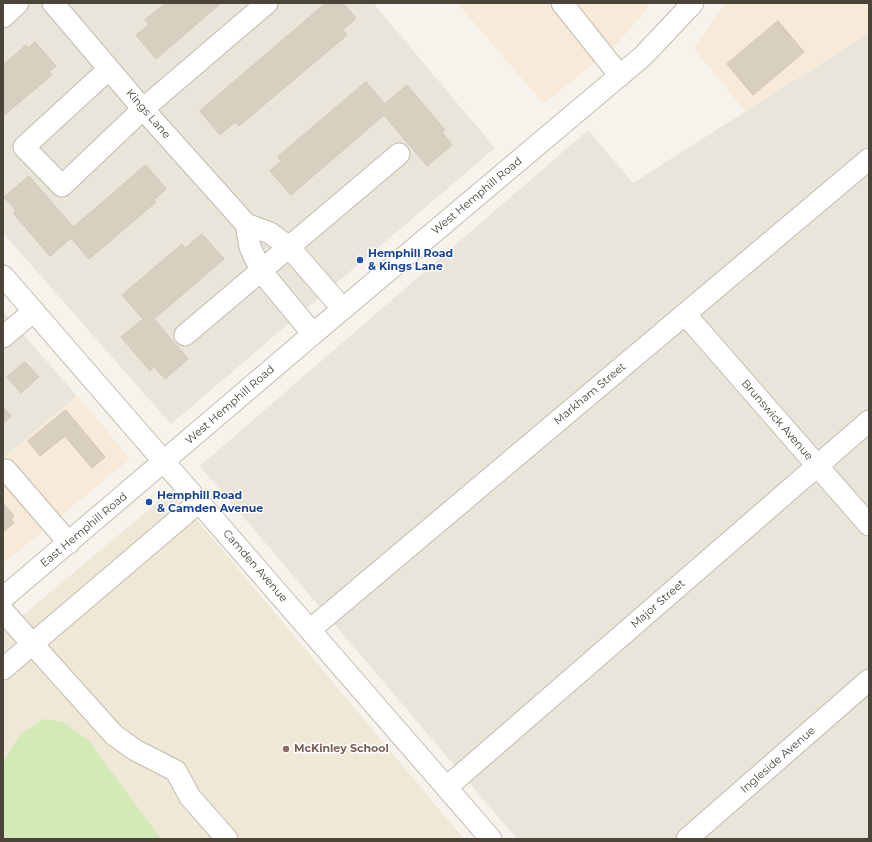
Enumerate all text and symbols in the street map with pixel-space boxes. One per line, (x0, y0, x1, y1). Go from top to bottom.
street label: Kings Lane (123, 87, 173, 141)
street label: West Hemphill Road (429, 154, 525, 238)
place label: Hemphill Road & Kings Lane (368, 247, 453, 273)
marker: Hemphill Road & Kings Lane (355, 255, 365, 265)
street label: Markham Street (551, 360, 629, 428)
street label: West Hemphill Road (183, 363, 277, 447)
street label: Brunswick Avenue (738, 377, 816, 463)
place label: Hemphill Road & Camden Avenue (157, 489, 263, 515)
street label: East Hemphill Road (38, 490, 130, 570)
marker: Hemphill Road & Camden Avenue (144, 497, 154, 507)
street label: Camden Avenue (220, 527, 290, 605)
street label: Major Street (628, 577, 688, 631)
street label: Ingleside Avenue (738, 724, 818, 796)
place label: McKinley School (294, 742, 389, 756)
marker: McKinley School (281, 744, 291, 754)

